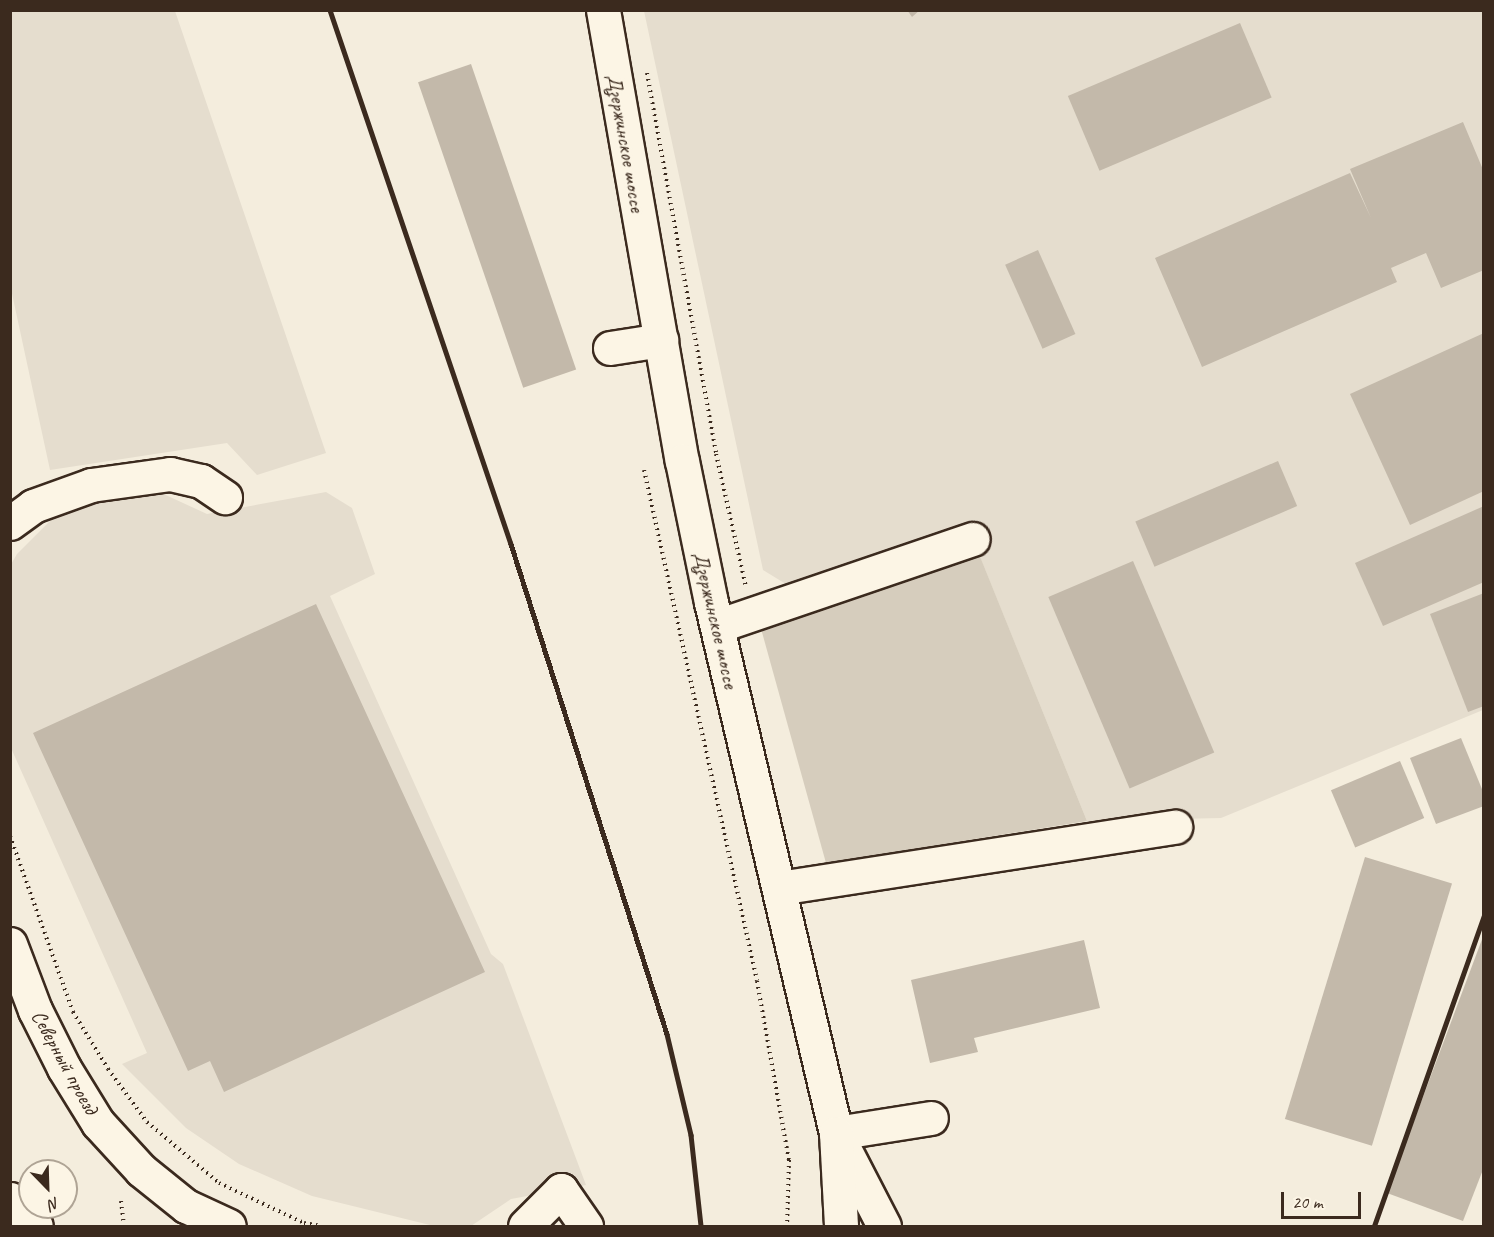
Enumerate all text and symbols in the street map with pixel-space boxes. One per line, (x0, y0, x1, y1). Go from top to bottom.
street label: Дзержинское шоссе (601, 72, 651, 214)
street label: Дзержинское шоссе (688, 549, 744, 691)
street label: Северный проезд (26, 1005, 104, 1119)
north arrow (18, 1159, 78, 1219)
scale bar (1284, 1180, 1364, 1218)
text: 20 m (1292, 1191, 1323, 1213)
text: N (46, 1193, 63, 1215)

